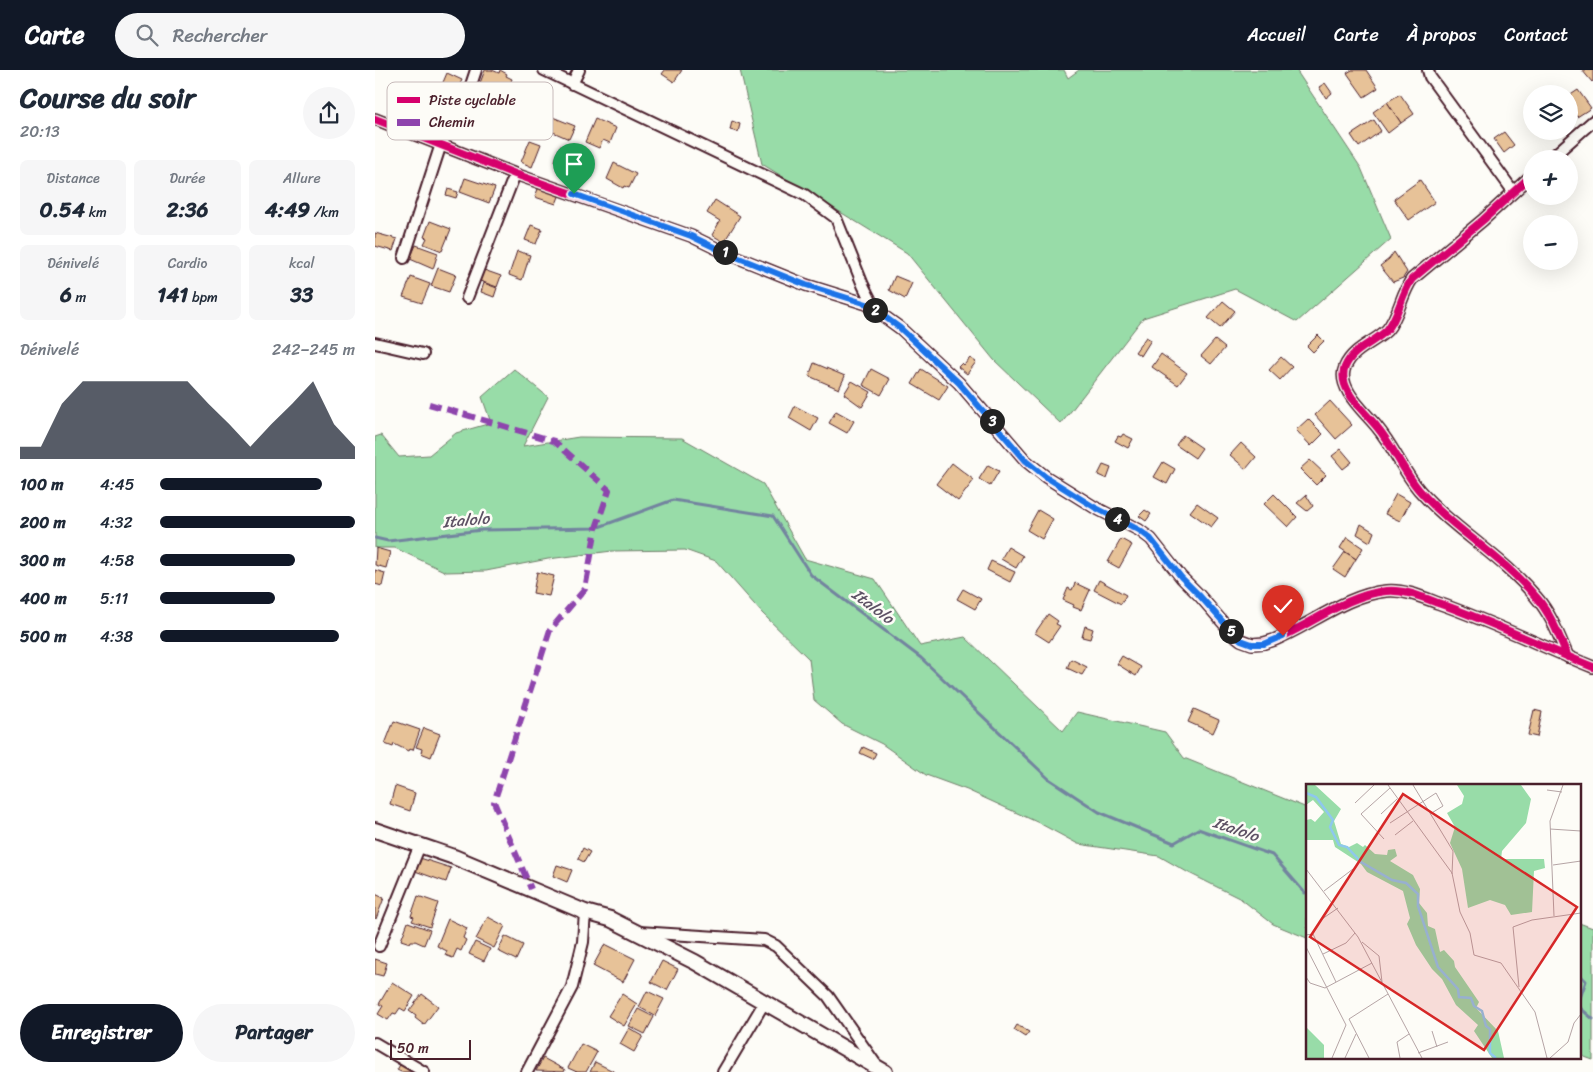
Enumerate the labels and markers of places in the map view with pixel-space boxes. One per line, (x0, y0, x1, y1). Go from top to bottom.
pin (553, 143, 595, 194)
pin: 1 (713, 240, 737, 264)
pin: 2 (863, 298, 887, 322)
pin: 3 (979, 408, 1005, 434)
pin: 4 (1105, 506, 1129, 532)
pin (1262, 585, 1304, 636)
pin: 5 (1219, 618, 1243, 644)

